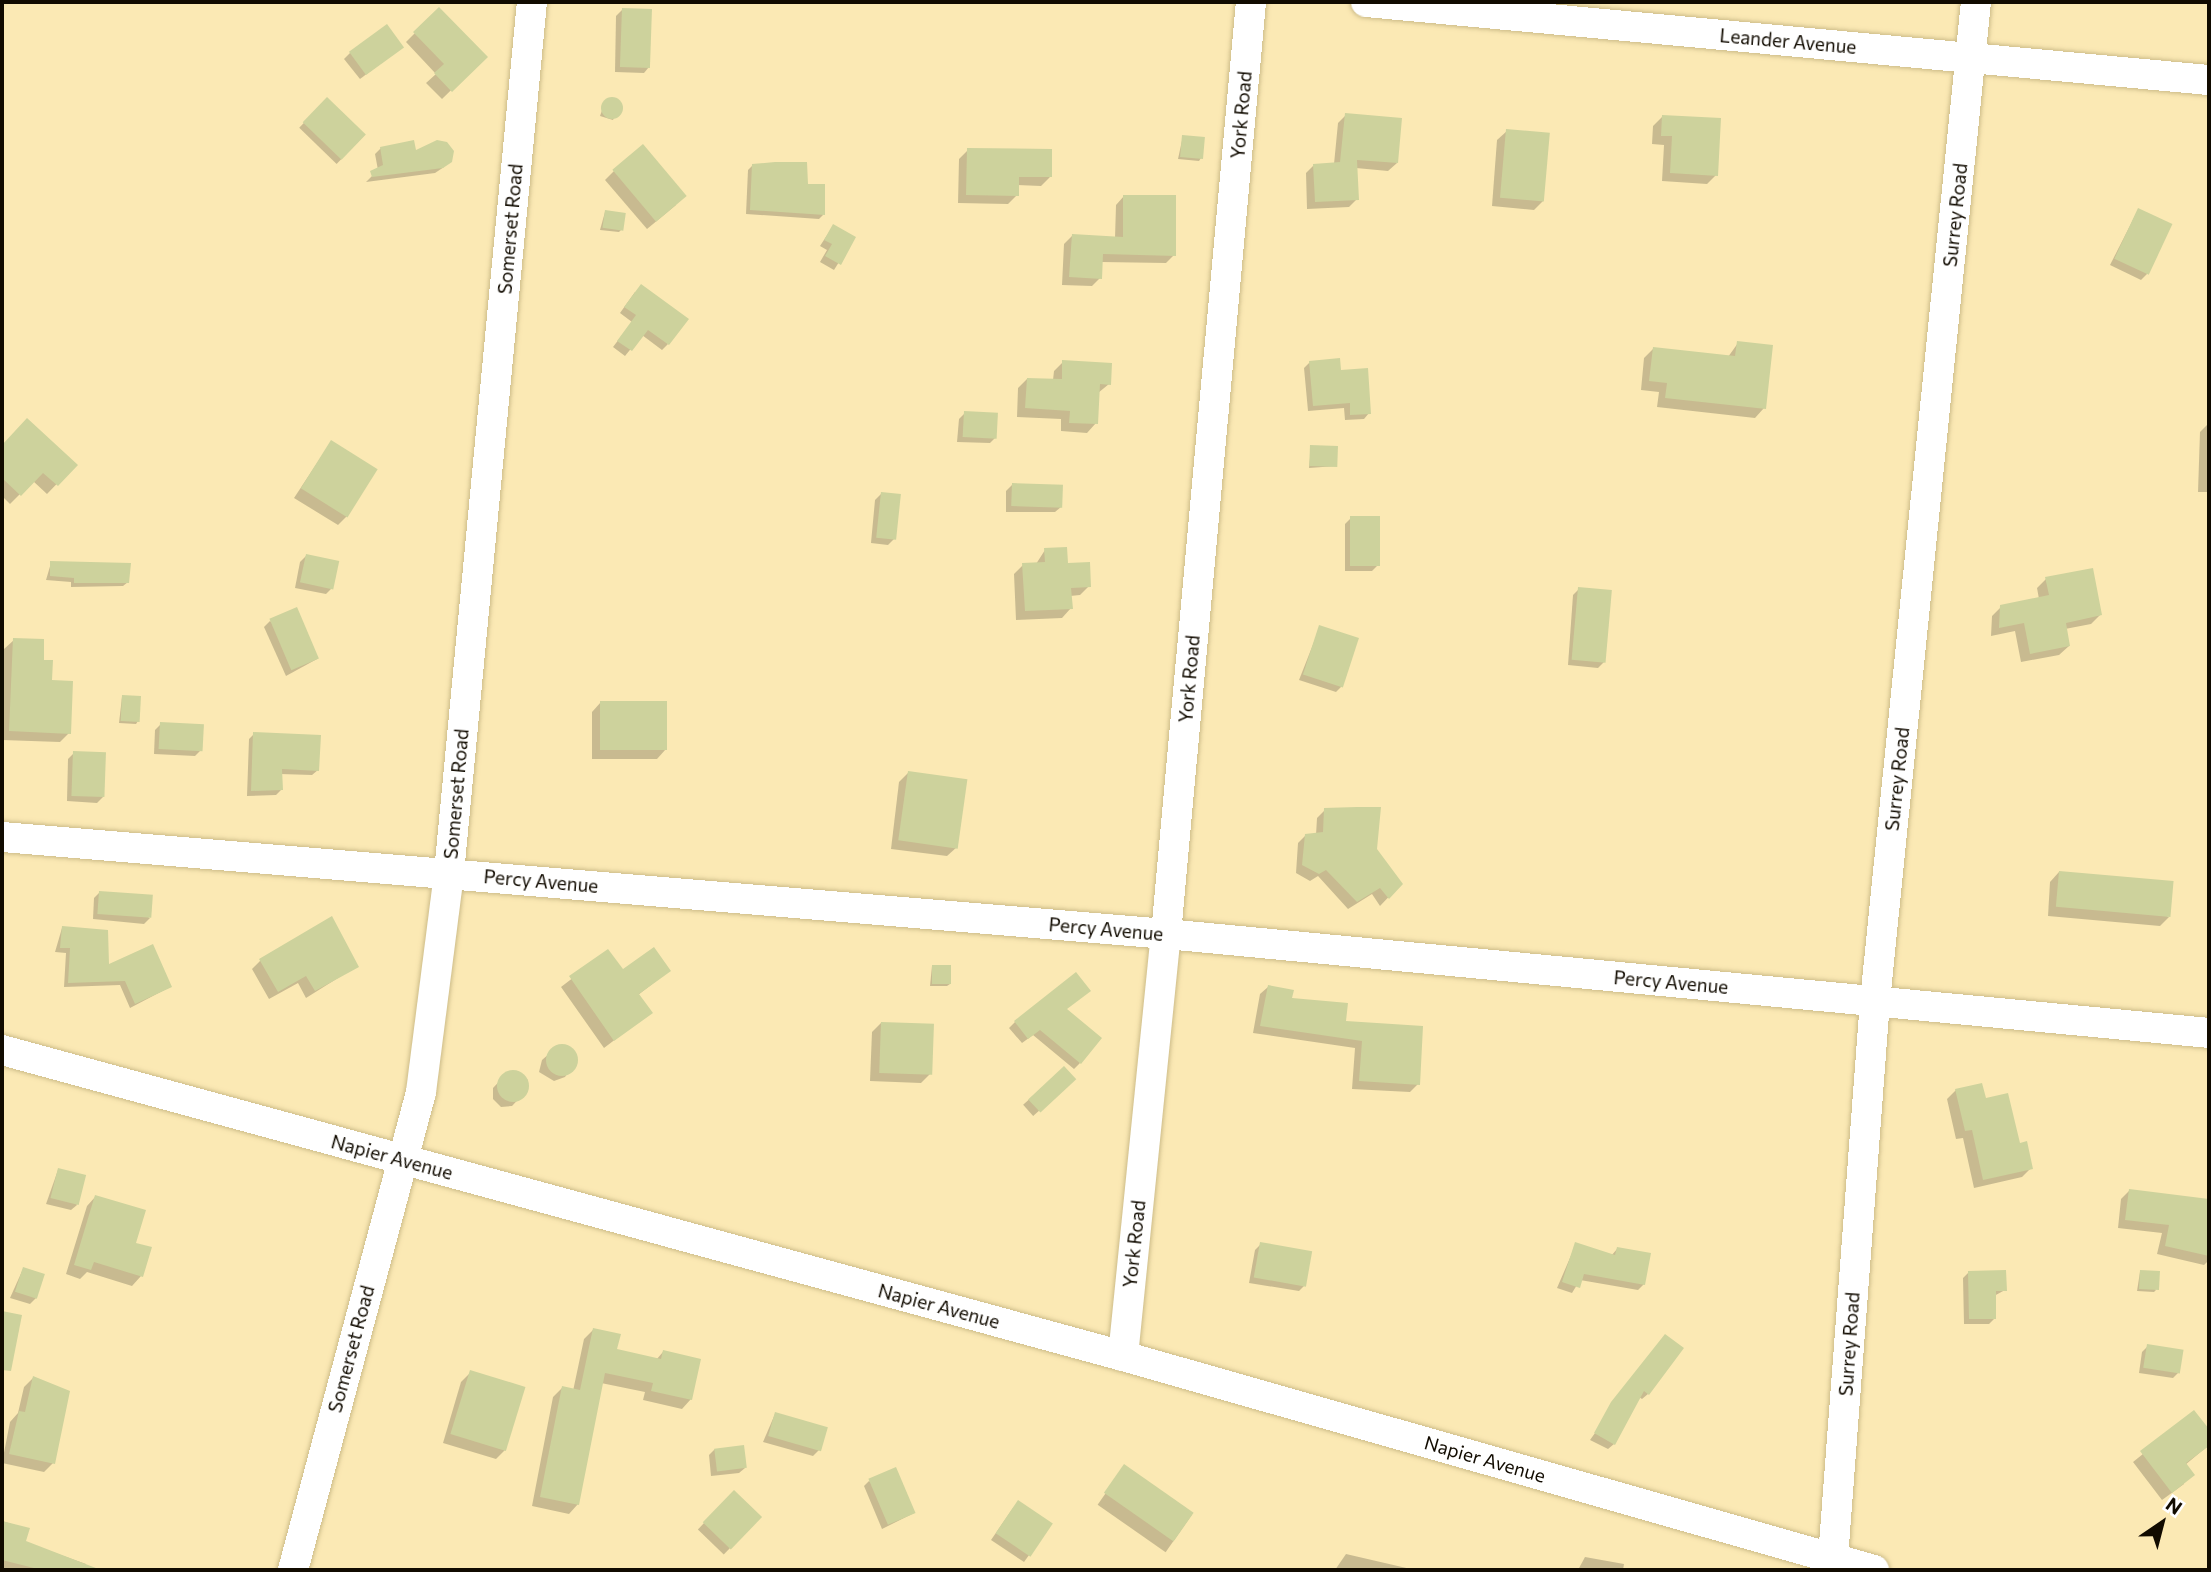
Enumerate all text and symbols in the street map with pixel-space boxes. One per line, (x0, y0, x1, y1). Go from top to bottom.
street label: Leander Avenue (1719, 24, 1857, 58)
street label: York Road (1226, 70, 1256, 160)
street label: Surrey Road (1938, 162, 1972, 268)
street label: Somerset Road (493, 163, 527, 295)
street label: York Road (1174, 634, 1204, 724)
street label: Surrey Road (1880, 726, 1914, 832)
street label: Somerset Road (439, 728, 473, 860)
street label: Percy Avenue (483, 865, 599, 897)
street label: Percy Avenue (1048, 913, 1164, 945)
street label: Percy Avenue (1613, 966, 1729, 998)
street label: Napier Avenue (329, 1130, 455, 1184)
street label: York Road (1118, 1199, 1150, 1289)
street label: Napier Avenue (876, 1279, 1002, 1333)
street label: Somerset Road (323, 1283, 379, 1415)
street label: Surrey Road (1834, 1291, 1864, 1397)
street label: Napier Avenue (1422, 1431, 1548, 1487)
north arrow (2127, 1488, 2197, 1558)
text: N (2162, 1492, 2187, 1519)

